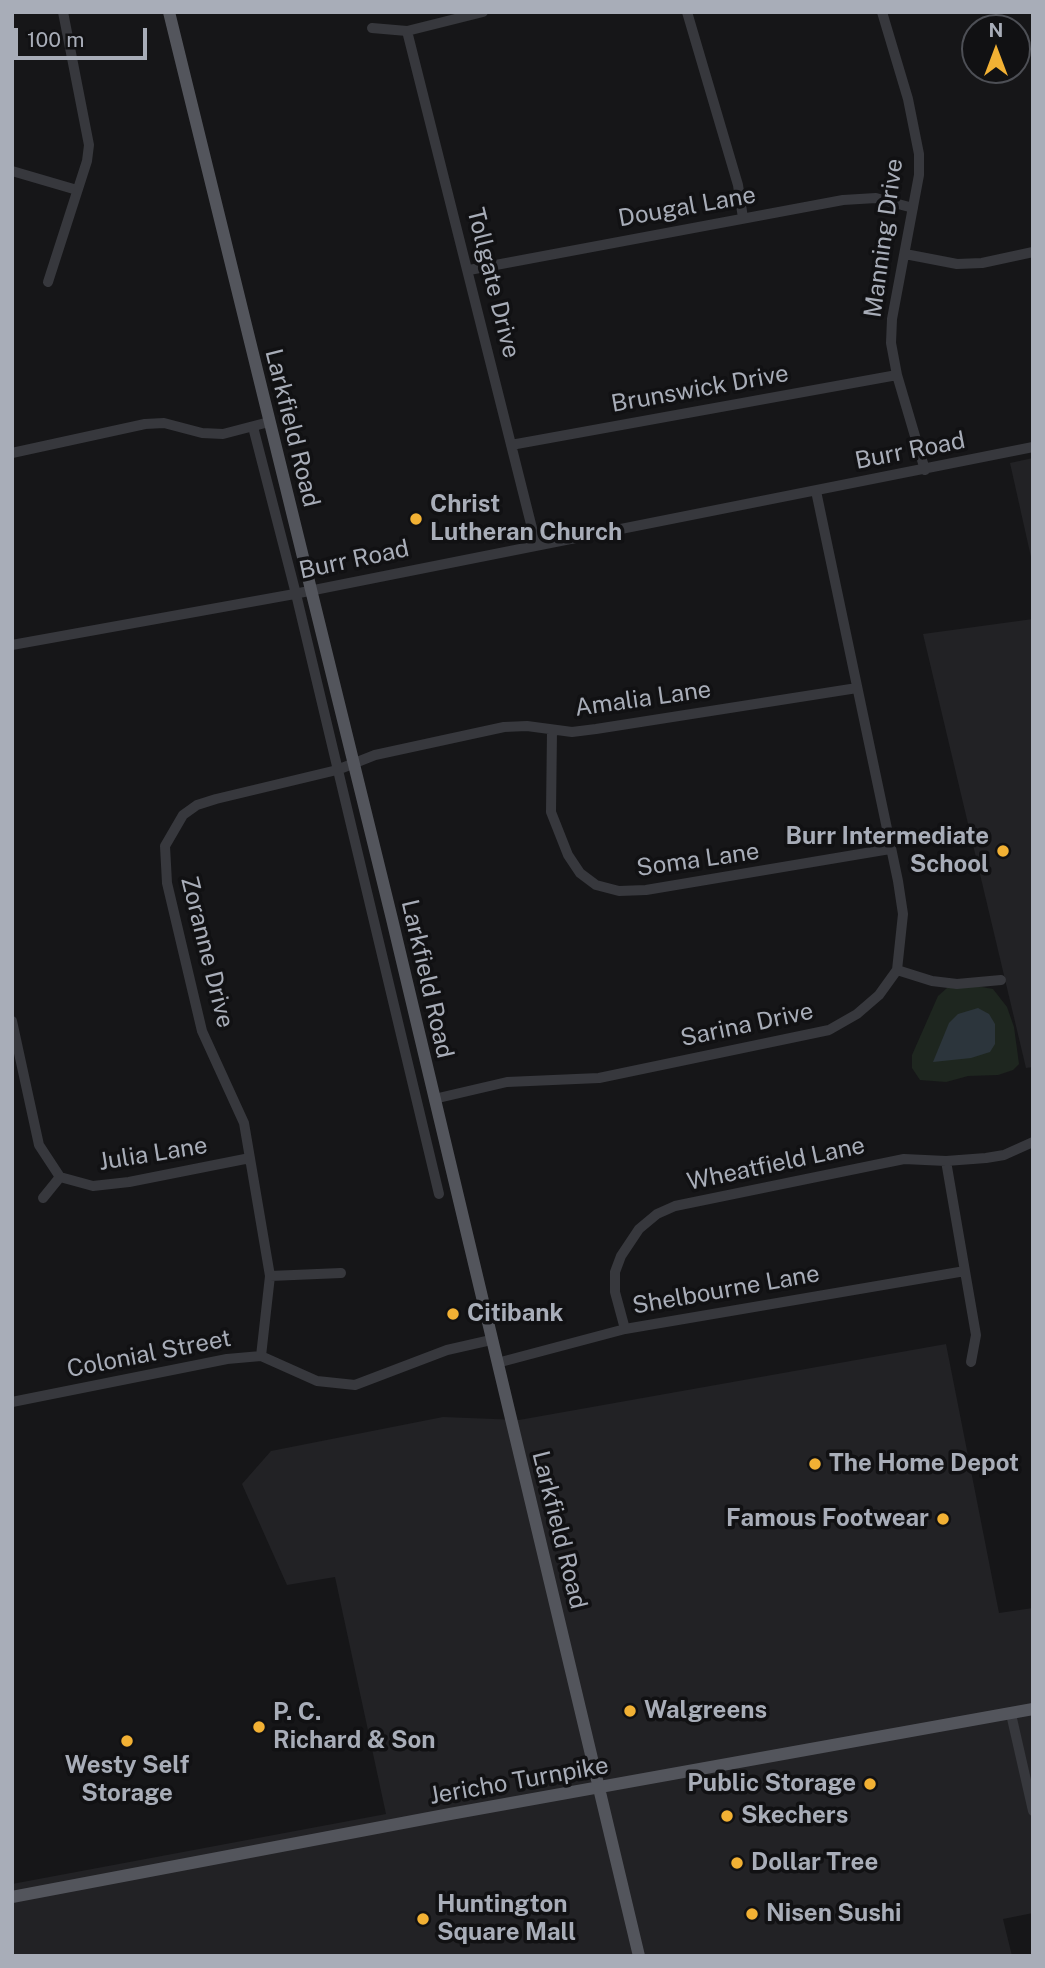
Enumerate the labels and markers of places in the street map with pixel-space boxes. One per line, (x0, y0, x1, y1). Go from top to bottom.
place label: Christ Lutheran Church (430, 491, 622, 547)
marker: Christ Lutheran Church (408, 511, 424, 527)
place label: Burr Intermediate School (786, 823, 989, 879)
marker: Burr Intermediate School (995, 843, 1011, 859)
place label: Citibank (467, 1300, 563, 1328)
marker: Citibank (445, 1306, 461, 1322)
place label: The Home Depot (829, 1450, 1019, 1478)
marker: The Home Depot (807, 1456, 823, 1472)
place label: Famous Footwear (726, 1505, 929, 1533)
marker: Famous Footwear (935, 1511, 951, 1527)
place label: Walgreens (644, 1697, 767, 1725)
place label: P. C. Richard & Son (273, 1699, 435, 1755)
marker: Walgreens (622, 1703, 638, 1719)
marker: P. C. Richard & Son (251, 1719, 267, 1735)
marker: Westy Self Storage (119, 1733, 135, 1749)
place label: Westy Self Storage (65, 1752, 189, 1808)
place label: Public Storage (687, 1770, 856, 1798)
marker: Public Storage (862, 1776, 878, 1792)
place label: Skechers (741, 1802, 848, 1830)
marker: Skechers (719, 1808, 735, 1824)
place label: Dollar Tree (751, 1849, 878, 1877)
marker: Dollar Tree (729, 1855, 745, 1871)
place label: Huntington Square Mall (437, 1891, 576, 1947)
place label: Nisen Sushi (766, 1900, 901, 1928)
marker: Nisen Sushi (744, 1906, 760, 1922)
marker: Huntington Square Mall (415, 1911, 431, 1927)

